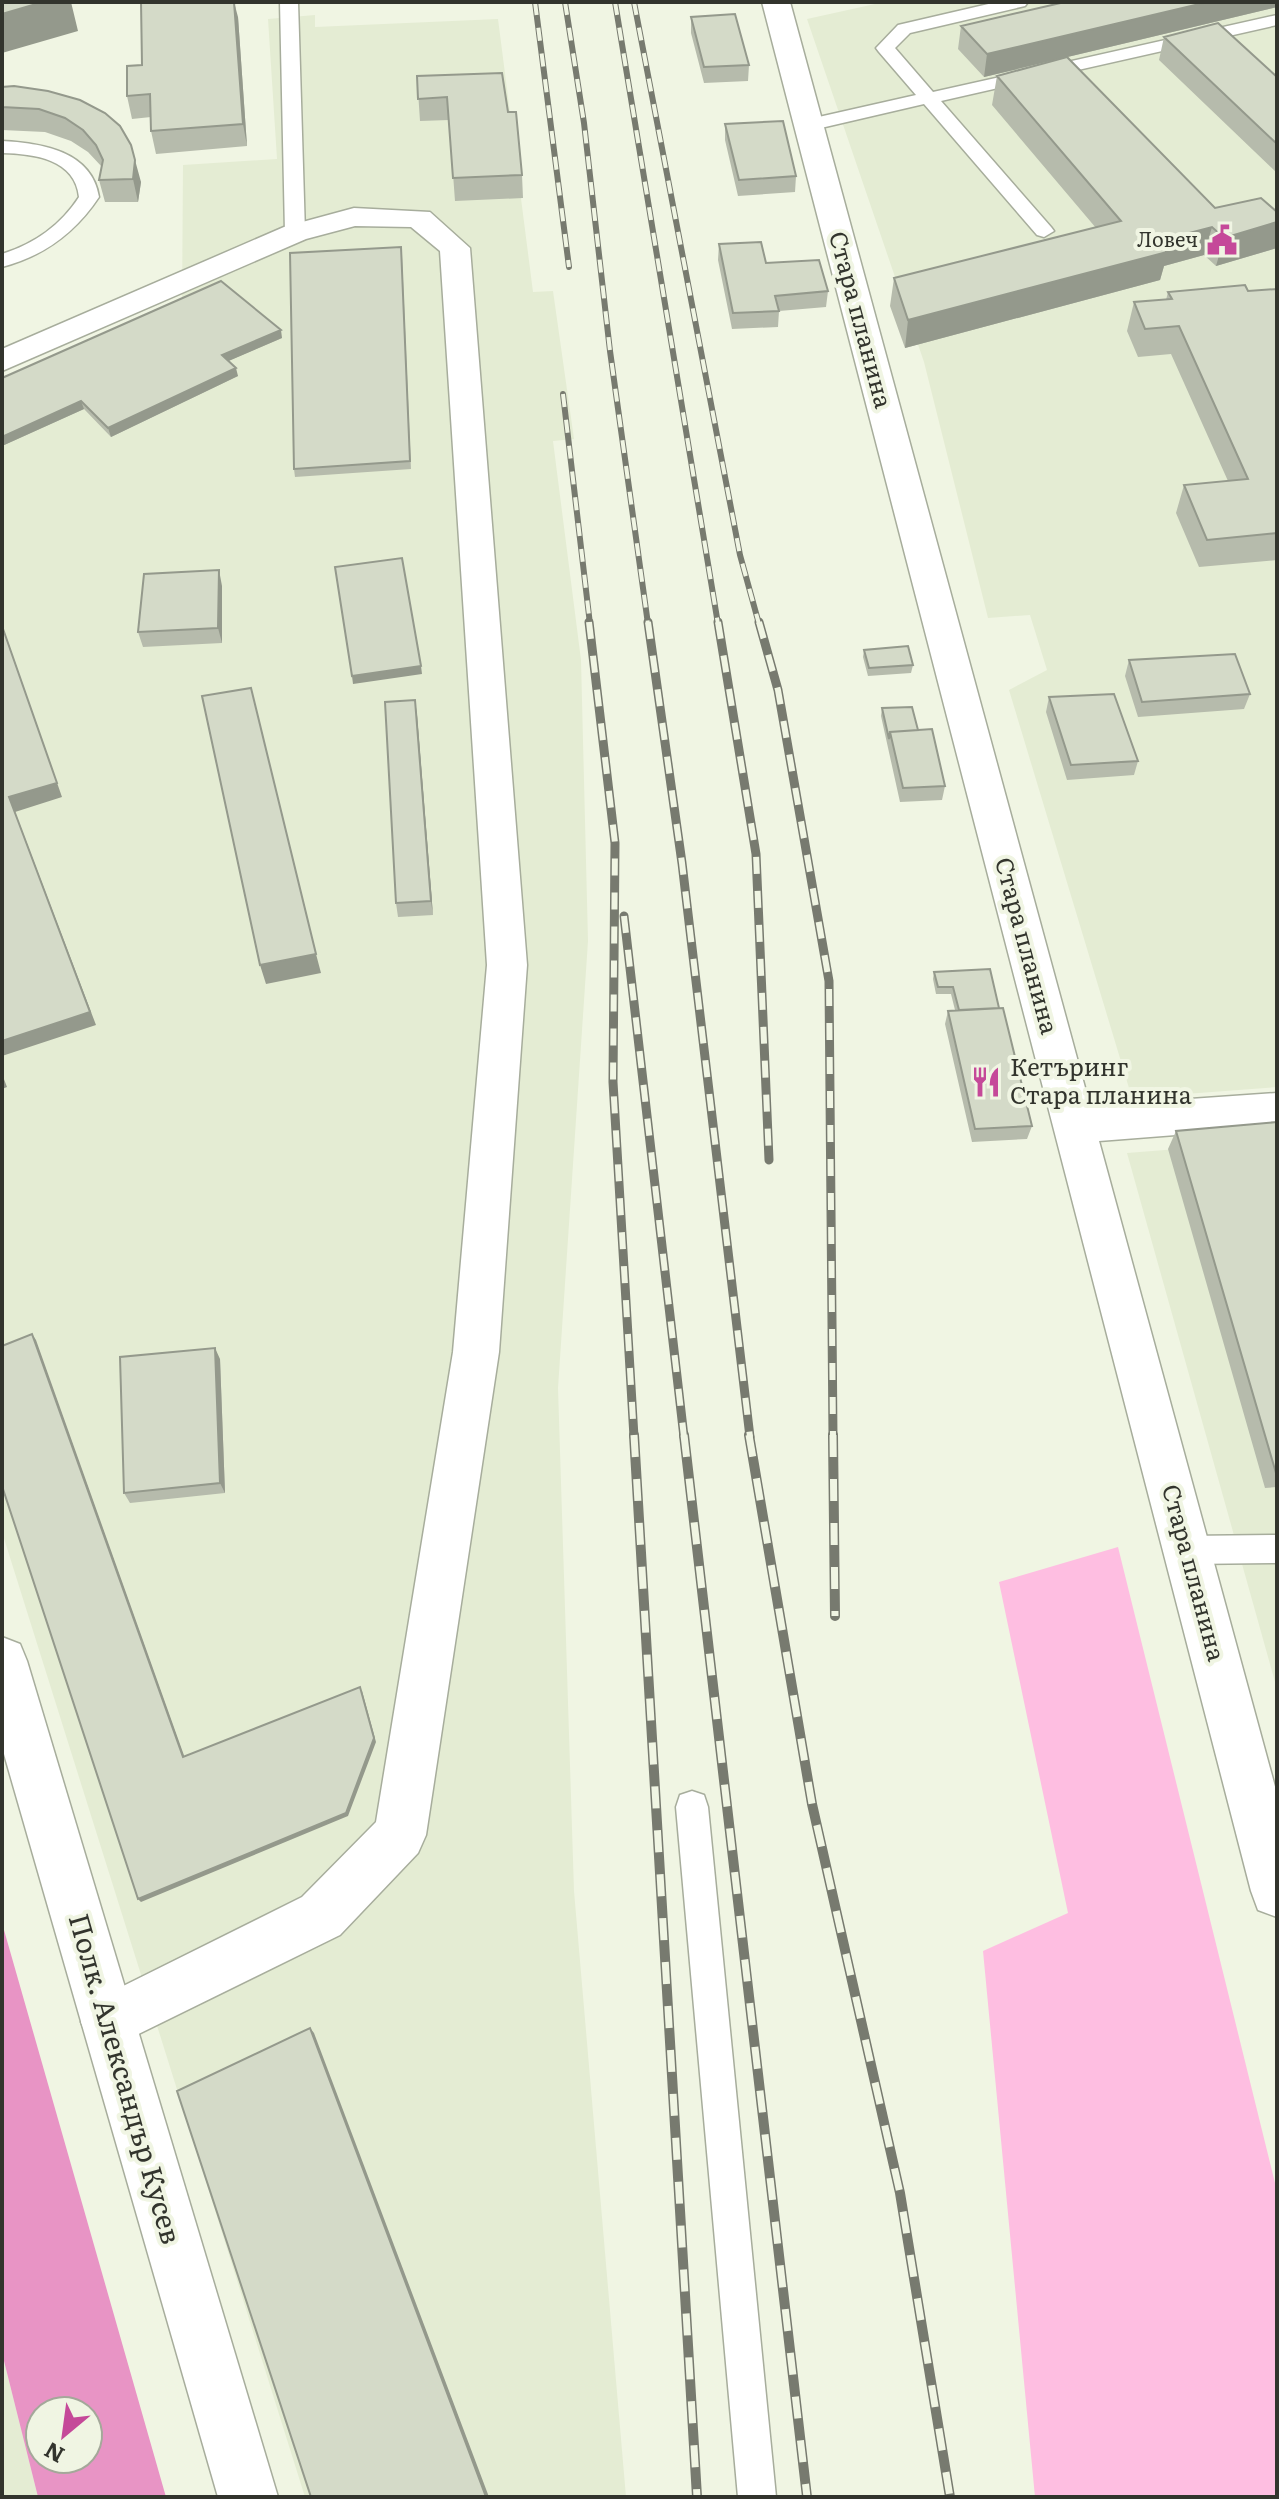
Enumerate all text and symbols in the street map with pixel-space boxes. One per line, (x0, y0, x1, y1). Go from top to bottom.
place label: Ловеч (1137, 223, 1198, 253)
public building icon: Ловеч (1205, 223, 1239, 257)
street label: Стара планина (822, 227, 903, 412)
street label: Стара планина (988, 853, 1069, 1038)
place label: Кетъринг Стара планина (1010, 1048, 1192, 1111)
restaurant icon: Кетъринг Стара планина (969, 1065, 1003, 1099)
street label: Стара планина (1155, 1480, 1236, 1665)
street label: Полк. Александър Кусев (60, 1908, 194, 2249)
north arrow (24, 2395, 104, 2475)
text: N (38, 2435, 70, 2473)

